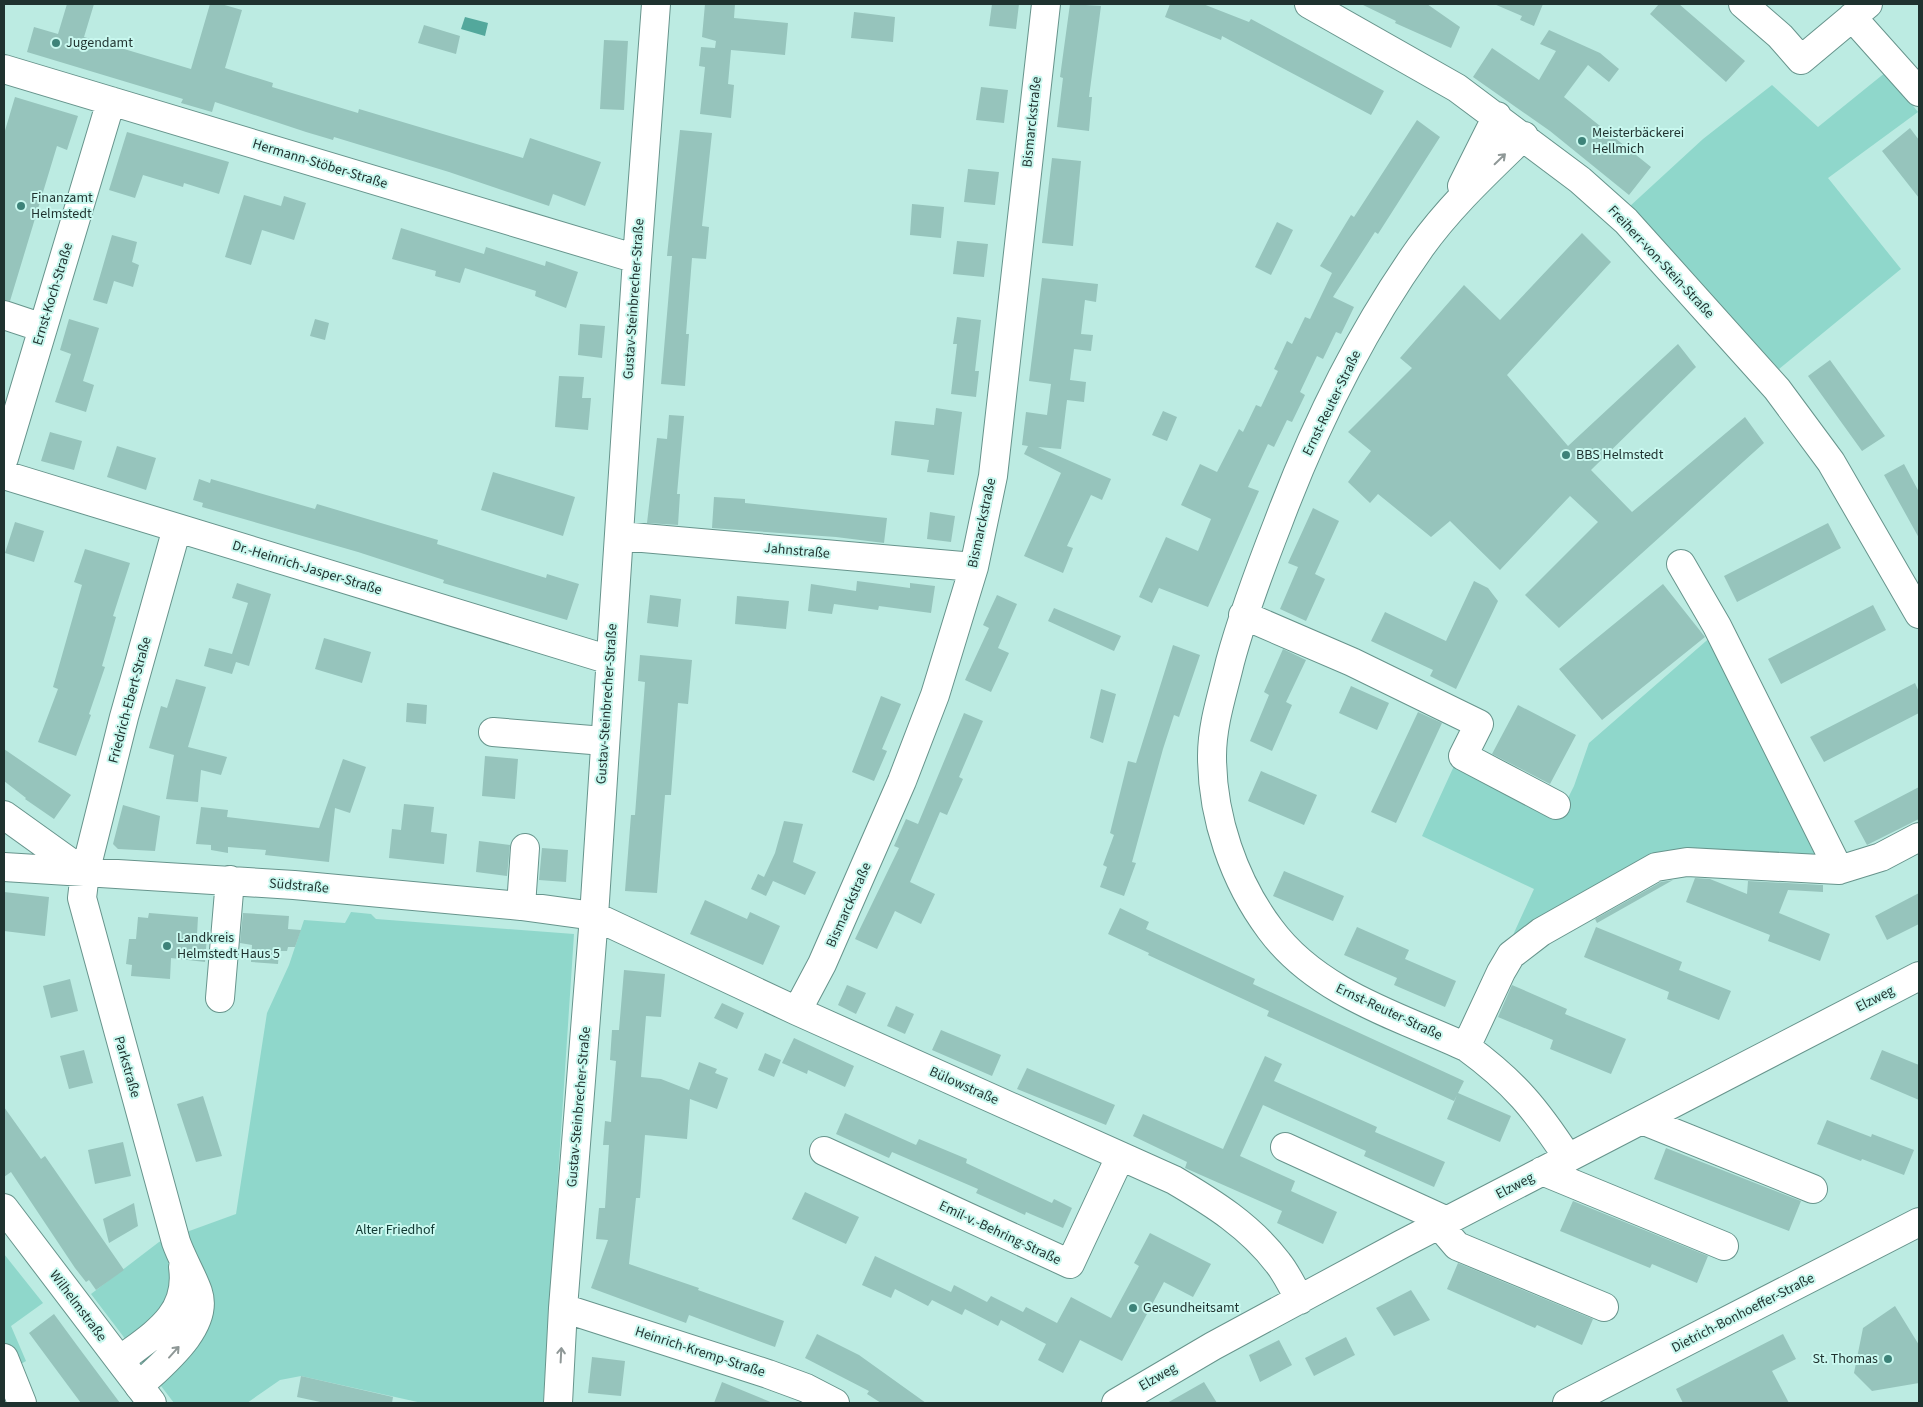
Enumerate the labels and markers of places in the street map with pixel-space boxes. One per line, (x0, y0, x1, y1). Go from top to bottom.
place label: Jugendamt (66, 33, 133, 53)
marker: Jugendamt (50, 37, 62, 49)
place label: Meisterbäckerei Hellmich (1592, 123, 1684, 159)
marker: Meisterbäckerei Hellmich (1576, 135, 1588, 147)
place label: Finanzamt Helmstedt (31, 188, 93, 224)
marker: Finanzamt Helmstedt (15, 200, 27, 212)
place label: BBS Helmstedt (1576, 445, 1664, 465)
marker: BBS Helmstedt (1560, 449, 1572, 461)
place label: Landkreis Helmstedt Haus 5 (177, 928, 280, 964)
marker: Landkreis Helmstedt Haus 5 (161, 940, 173, 952)
place label: Gesundheitsamt (1143, 1298, 1240, 1318)
marker: Gesundheitsamt (1127, 1302, 1139, 1314)
place label: St. Thomas (1813, 1349, 1878, 1369)
marker: St. Thomas (1882, 1353, 1894, 1365)

